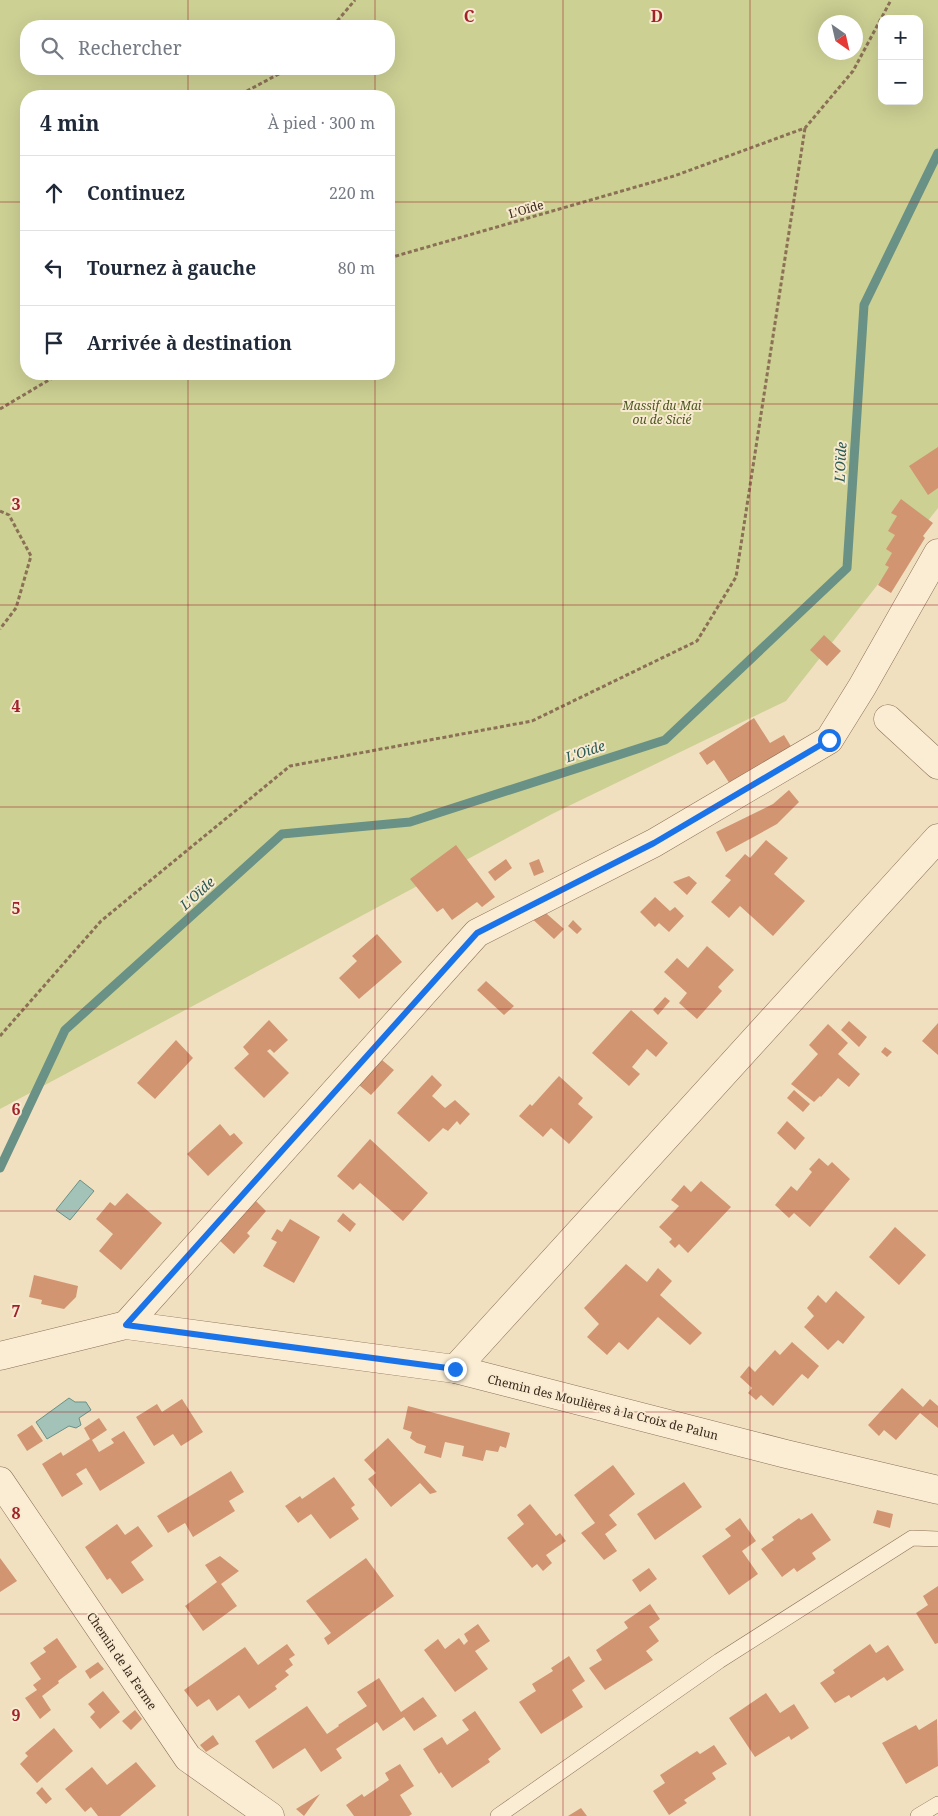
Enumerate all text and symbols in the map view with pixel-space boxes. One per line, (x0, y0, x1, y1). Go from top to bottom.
text: C (464, 5, 475, 27)
text: D (651, 5, 663, 27)
north arrow (818, 15, 863, 60)
map controls (878, 15, 923, 105)
button: + (878, 15, 923, 60)
search box (20, 20, 395, 75)
icon: search (38, 34, 66, 62)
text: Rechercher (78, 35, 182, 61)
button: − (878, 60, 923, 105)
text: 4 min (40, 109, 99, 137)
text: À pied · 300 m (268, 112, 375, 134)
icon: ahead (40, 179, 68, 207)
text: Continuez (87, 180, 185, 206)
text: 220 m (329, 182, 375, 204)
street label: L'Oïde (506, 196, 546, 222)
icon: left (40, 254, 68, 282)
text: Tournez à gauche (87, 255, 256, 281)
text: 80 m (338, 257, 375, 279)
icon: arrive (40, 329, 68, 357)
text: Arrivée à destination (87, 330, 292, 356)
park label: Massif du Mai ou de Sicié (621, 397, 702, 428)
water label: L'Oïde (829, 441, 851, 484)
text: 3 (11, 493, 21, 515)
text: 4 (11, 695, 21, 717)
route start (818, 729, 841, 752)
water label: L'Oïde (562, 736, 607, 767)
water label: L'Oïde (175, 872, 219, 914)
text: 5 (11, 897, 21, 919)
text: 6 (11, 1098, 21, 1120)
text: 7 (11, 1300, 21, 1322)
route end (444, 1358, 467, 1381)
street label: Chemin des Moulières à la Croix de Palun (486, 1370, 721, 1444)
text: 8 (11, 1502, 21, 1524)
street label: Chemin de la Ferme (83, 1609, 161, 1713)
text: 9 (11, 1704, 21, 1726)

